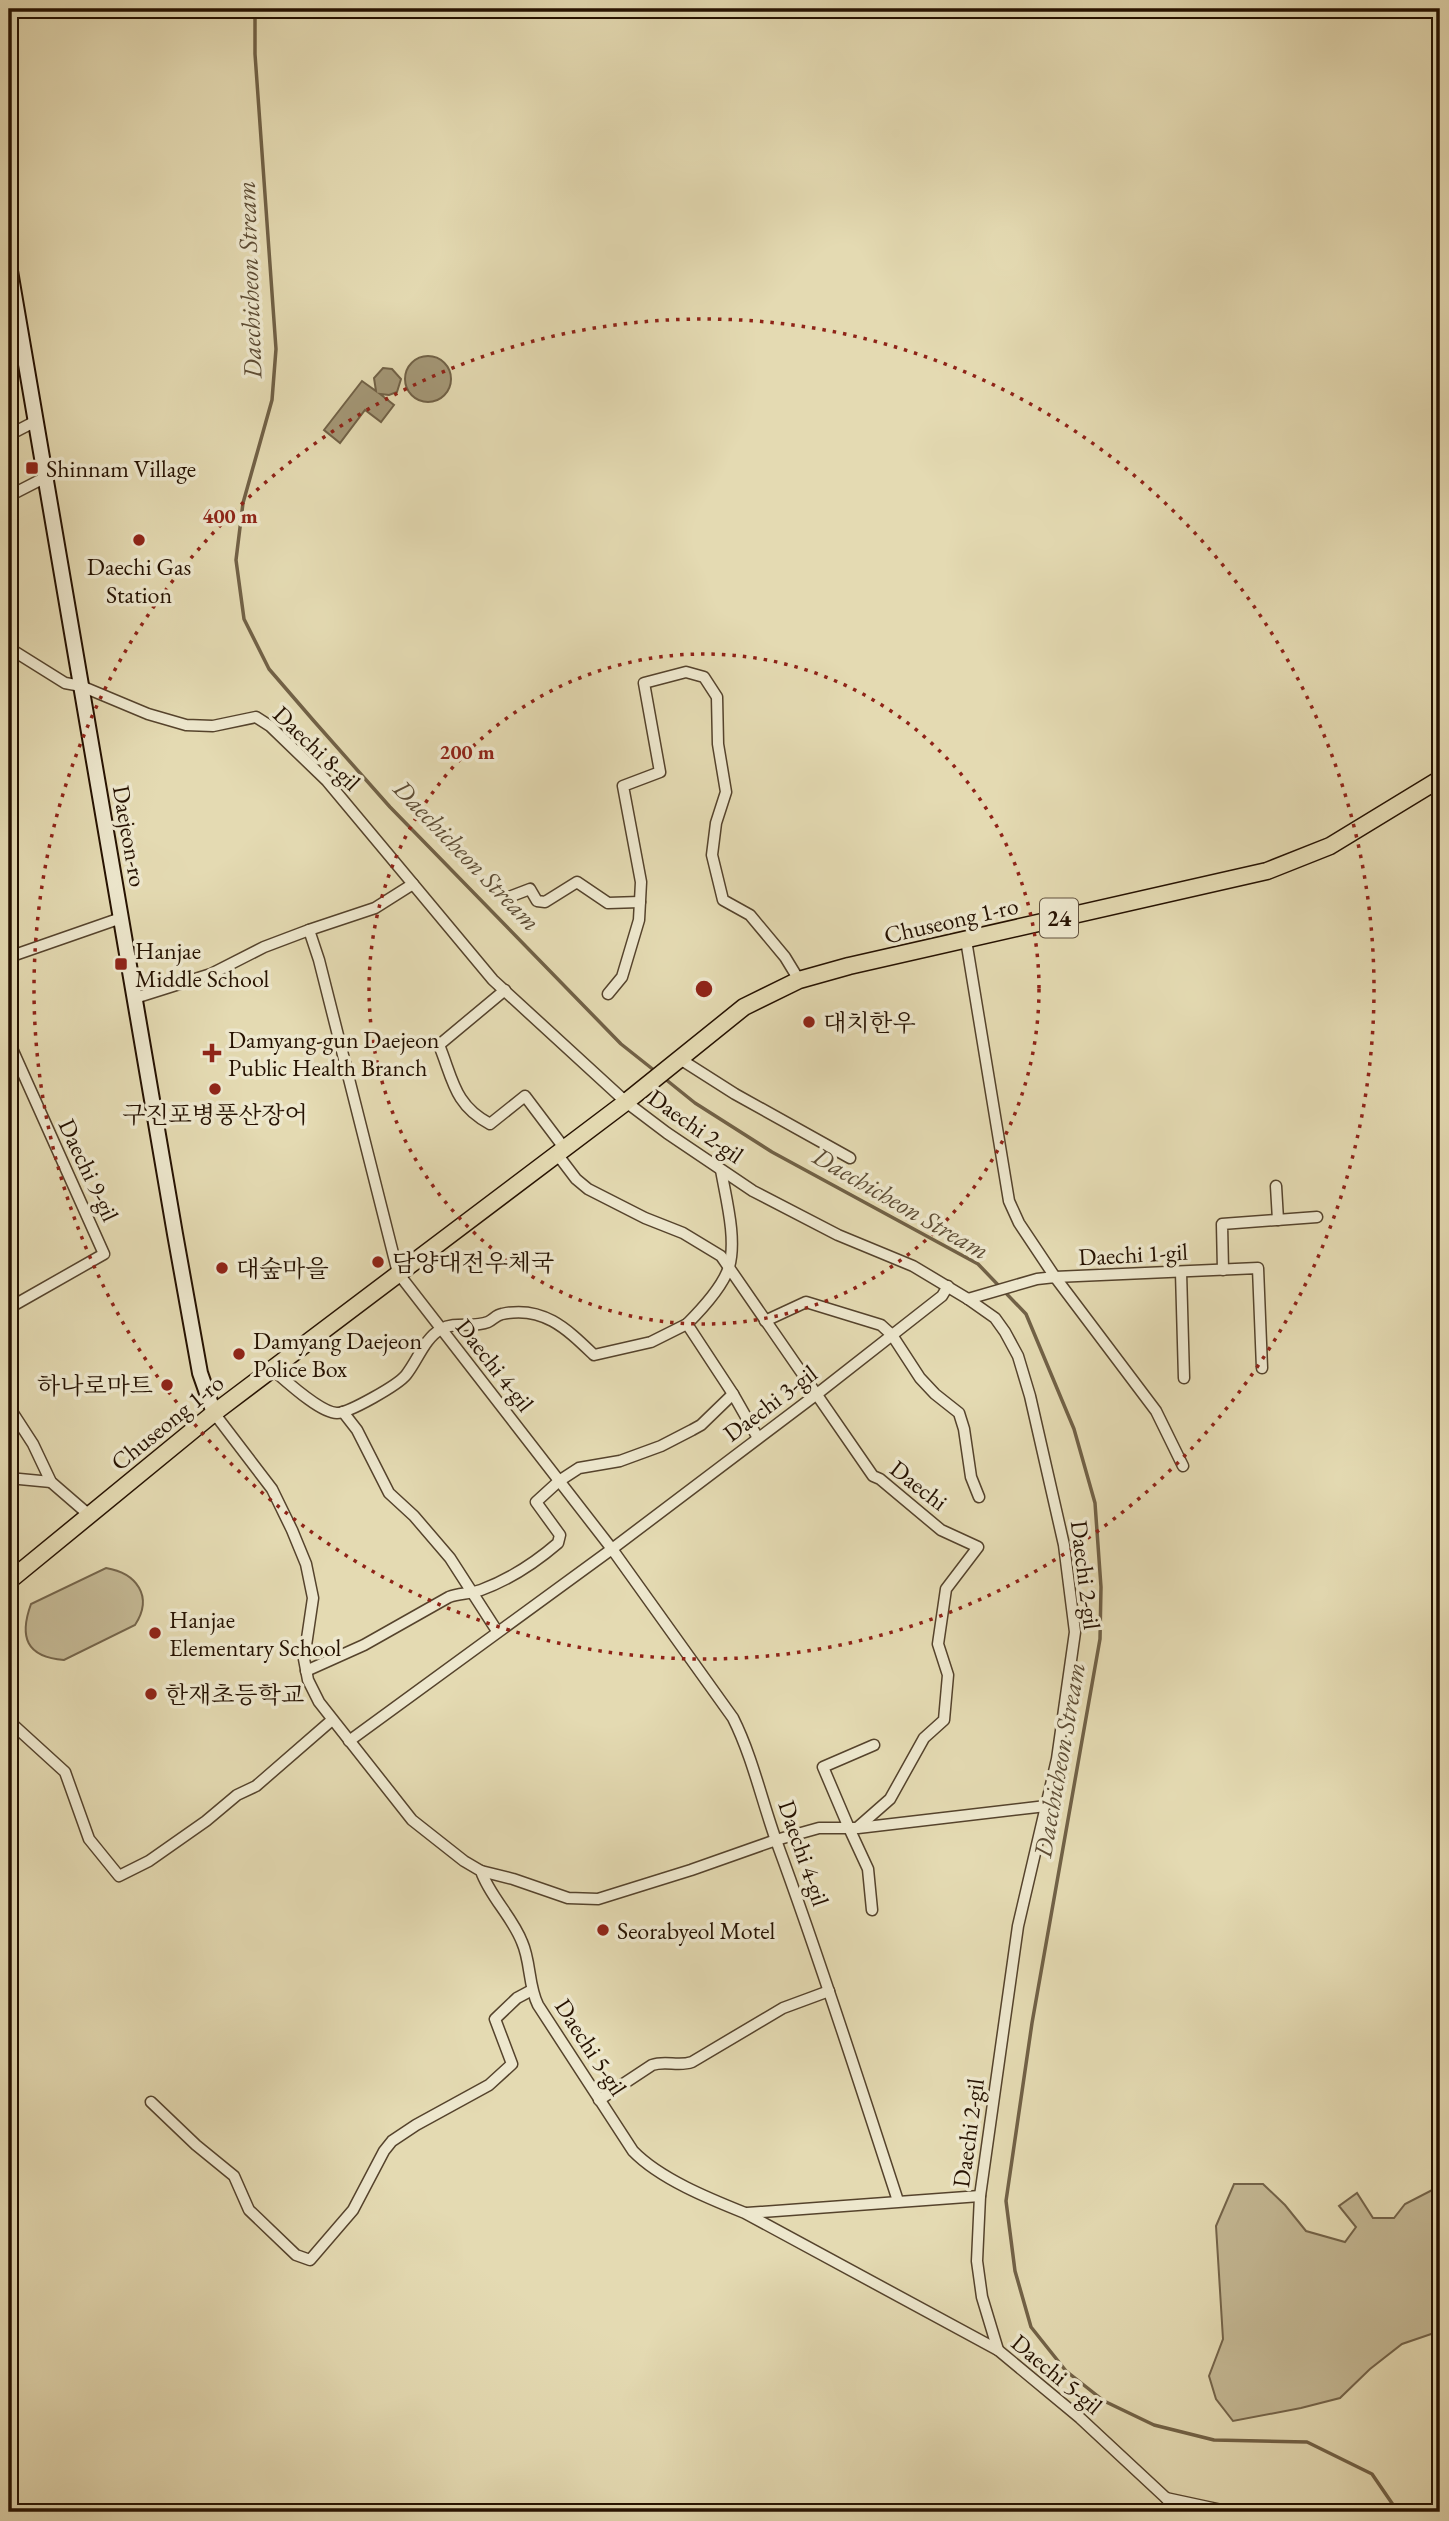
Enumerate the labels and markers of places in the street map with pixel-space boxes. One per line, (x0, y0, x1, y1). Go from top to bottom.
place label: Shinnam Village (46, 453, 196, 484)
marker: Shinnam Village (24, 460, 40, 476)
marker: Daechi Gas Station (131, 532, 147, 548)
place label: Daechi Gas Station (87, 551, 191, 610)
place label: Hanjae Middle School (135, 935, 269, 994)
marker: Hanjae Middle School (113, 956, 129, 972)
centre of rings (692, 977, 716, 1001)
place label: 대치한우 (823, 1007, 916, 1038)
marker: 대치한우 (801, 1014, 817, 1030)
place label: Damyang-gun Daejeon Public Health Branch (228, 1024, 440, 1083)
marker: Damyang-gun Daejeon Public Health Branch (202, 1043, 222, 1063)
marker: 구진포병풍산장어 (207, 1081, 223, 1097)
place label: 구진포병풍산장어 (122, 1099, 308, 1130)
place label: 담양대전우체국 (392, 1247, 554, 1278)
place label: 대숲마을 (236, 1253, 329, 1284)
marker: 담양대전우체국 (370, 1254, 386, 1270)
marker: 대숲마을 (214, 1260, 230, 1276)
place label: Damyang Daejeon Police Box (253, 1325, 422, 1384)
marker: Damyang Daejeon Police Box (231, 1346, 247, 1362)
place label: 하나로마트 (37, 1370, 153, 1401)
marker: 하나로마트 (159, 1377, 175, 1393)
place label: Hanjae Elementary School (169, 1604, 341, 1663)
marker: Hanjae Elementary School (147, 1625, 163, 1641)
place label: 한재초등학교 (165, 1679, 304, 1710)
marker: 한재초등학교 (143, 1686, 159, 1702)
place label: Seorabyeol Motel (617, 1915, 776, 1946)
marker: Seorabyeol Motel (595, 1922, 611, 1938)

